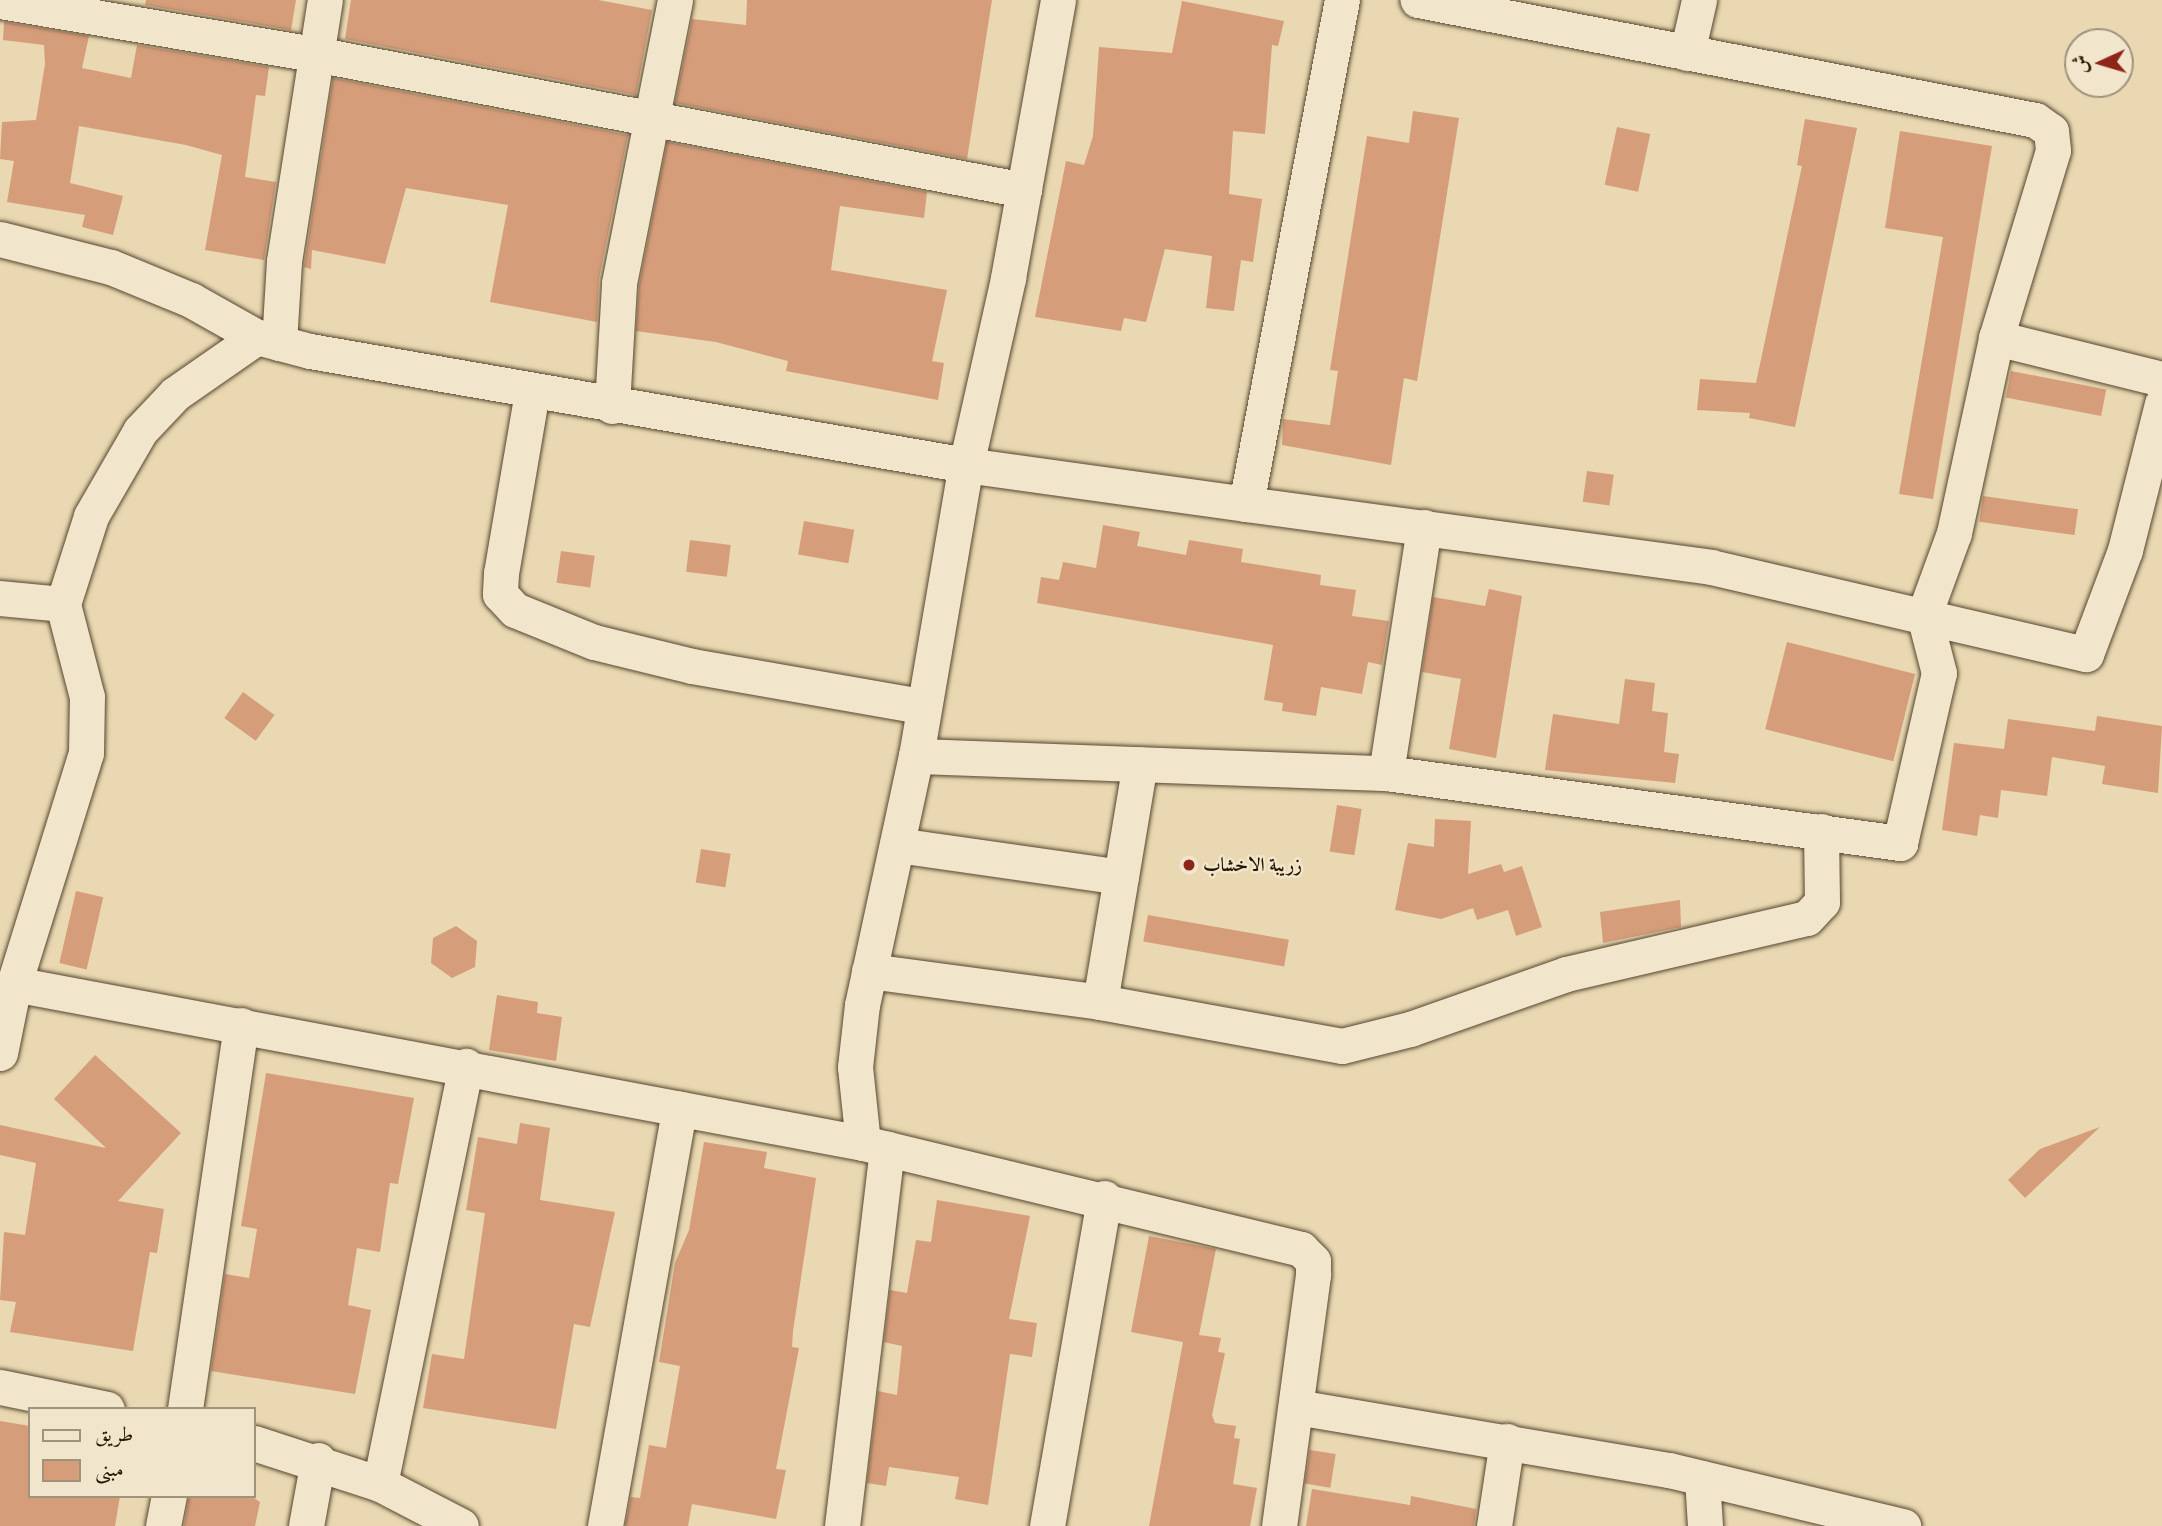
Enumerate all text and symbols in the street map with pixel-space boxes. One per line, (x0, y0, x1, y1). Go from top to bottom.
north arrow (2064, 28, 2134, 98)
text: ش (2067, 54, 2092, 75)
place label: زريبة الاخشاب (1203, 854, 1302, 876)
marker: زريبة الاخشاب (1181, 857, 1197, 873)
legend (28, 1407, 256, 1498)
text: طريق (95, 1421, 133, 1446)
text: مبنى (95, 1456, 124, 1481)

